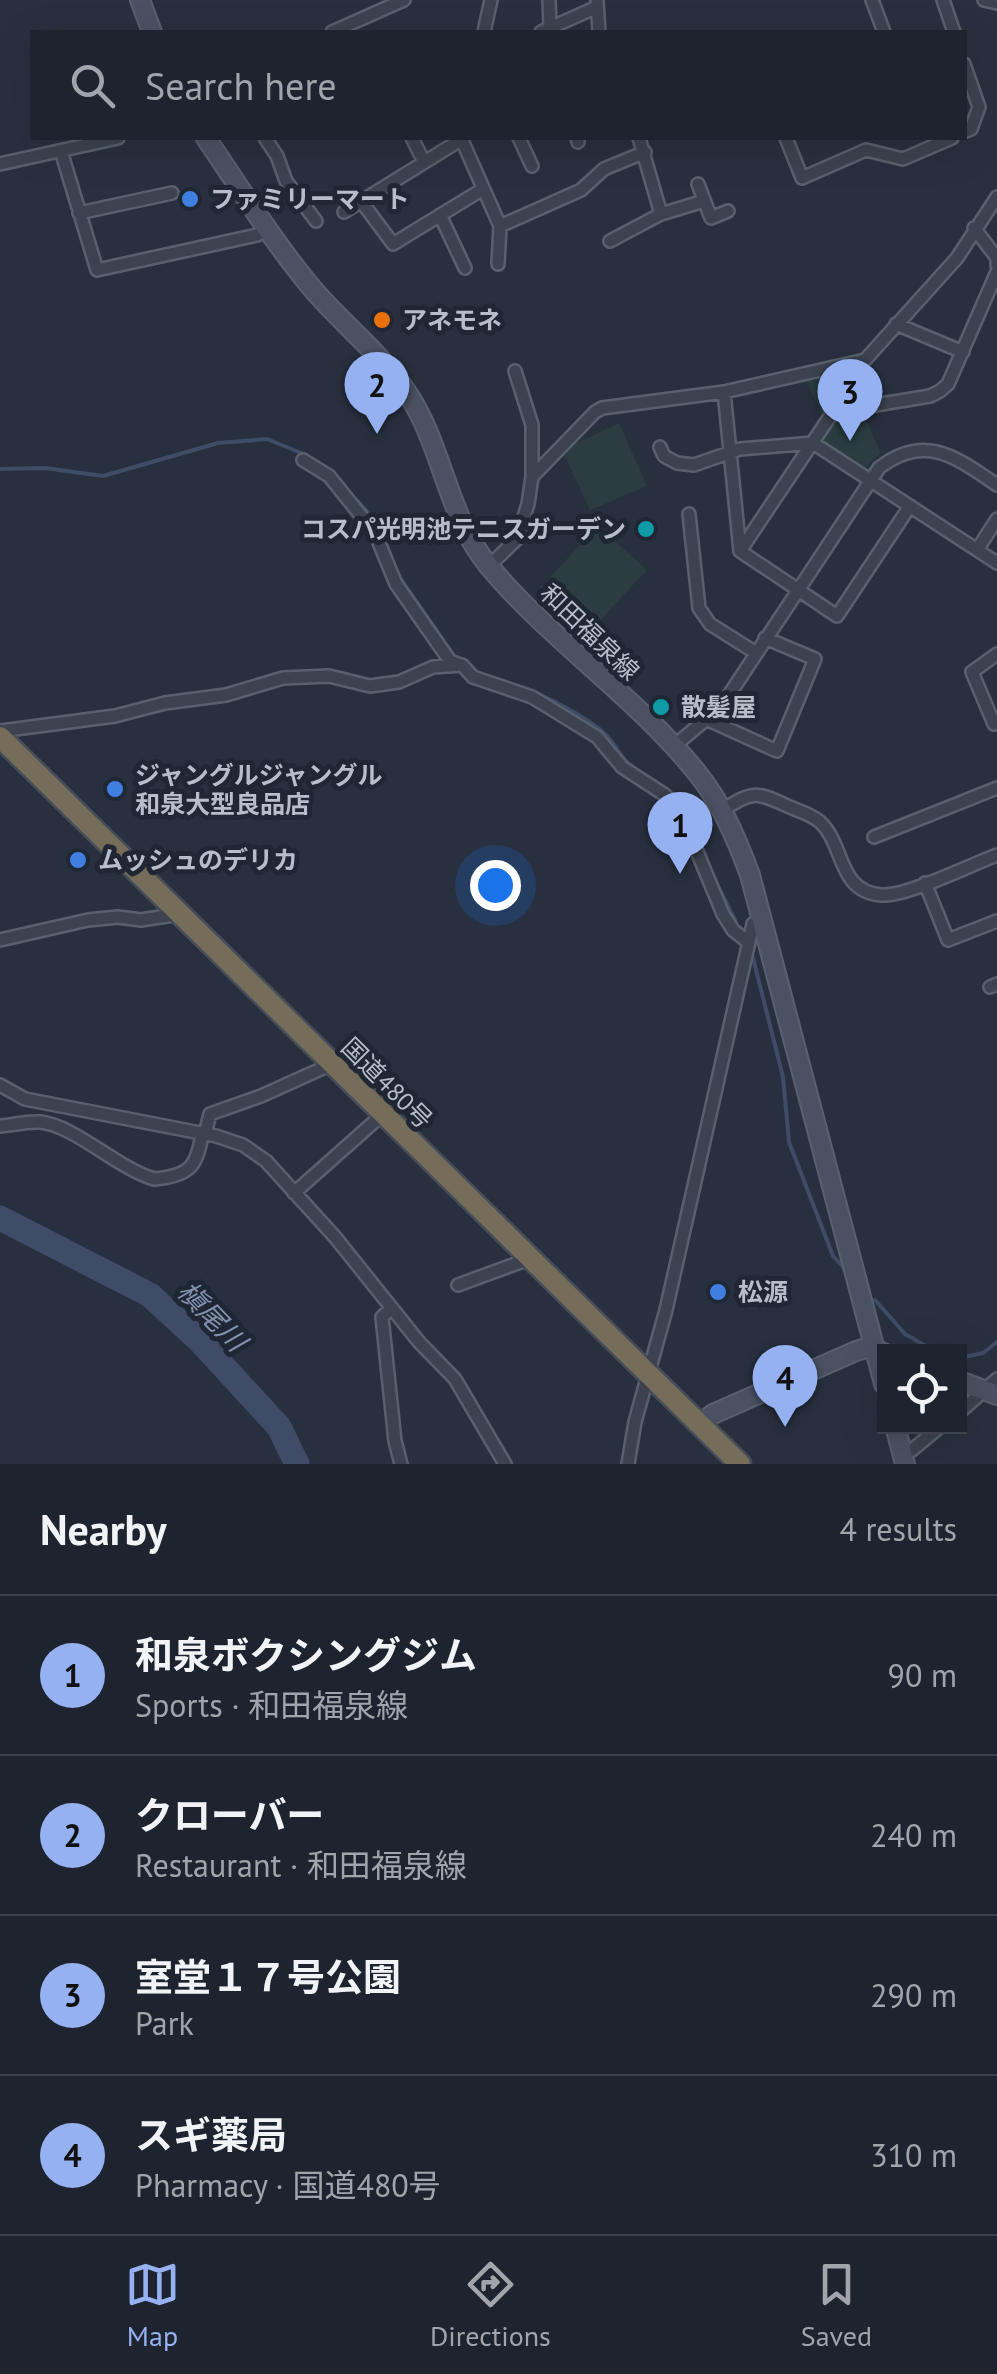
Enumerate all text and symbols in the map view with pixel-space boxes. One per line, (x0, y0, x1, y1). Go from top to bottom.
search box (30, 30, 967, 140)
icon: search (65, 58, 120, 113)
text: Search here (145, 61, 337, 110)
place label: ファミリーマート (210, 183, 410, 215)
marker: ファミリーマート (179, 188, 201, 210)
place label: アネモネ (402, 304, 502, 336)
marker: アネモネ (371, 309, 393, 331)
pin: 2 (344, 352, 410, 434)
pin: 3 (818, 358, 882, 441)
place label: コスパ光明池テニスガーデン (301, 513, 626, 545)
marker: コスパ光明池テニスガーデン (635, 518, 657, 540)
street label: 和田福泉線 (534, 577, 646, 687)
place label: 散髪屋 (681, 691, 756, 723)
marker: 散髪屋 (650, 696, 672, 718)
place label: ジャングルジャングル 和泉大型良品店 (135, 759, 383, 820)
marker: ジャングルジャングル 和泉大型良品店 (104, 778, 126, 800)
pin: 1 (648, 792, 712, 874)
place label: ムッシュのデリカ (98, 844, 298, 876)
marker: ムッシュのデリカ (67, 849, 89, 871)
your location (470, 860, 521, 911)
street label: 国道480号 (335, 1031, 439, 1135)
water label: 槇尾川 (170, 1273, 257, 1361)
place label: 松源 (738, 1276, 788, 1308)
marker: 松源 (707, 1281, 729, 1303)
pin: 4 (752, 1344, 818, 1427)
map controls (877, 1344, 967, 1434)
button: locate (877, 1344, 967, 1434)
text: Nearby (40, 1502, 167, 1557)
text: 4 results (839, 1508, 957, 1550)
text: 和泉ボクシングジム (135, 1630, 477, 1679)
text: 1 (63, 1654, 82, 1696)
text: 90 m (888, 1654, 957, 1696)
text: Sports · 和田福泉線 (135, 1684, 408, 1726)
text: クローバー (135, 1790, 325, 1839)
text: 2 (63, 1814, 82, 1856)
text: 240 m (870, 1814, 957, 1856)
text: Restaurant · 和田福泉線 (135, 1844, 467, 1886)
text: 室堂１７号公園 (135, 1952, 401, 2001)
text: 3 (63, 1974, 82, 2016)
text: 290 m (870, 1974, 957, 2016)
text: Park (135, 2002, 194, 2044)
text: スギ薬局 (135, 2110, 287, 2159)
text: 4 (63, 2134, 82, 2176)
text: 310 m (870, 2134, 957, 2176)
text: Pharmacy · 国道480号 (135, 2164, 441, 2206)
tab: Map (125, 2257, 180, 2354)
tab: Directions (430, 2257, 551, 2354)
tab: Saved (801, 2257, 872, 2354)

